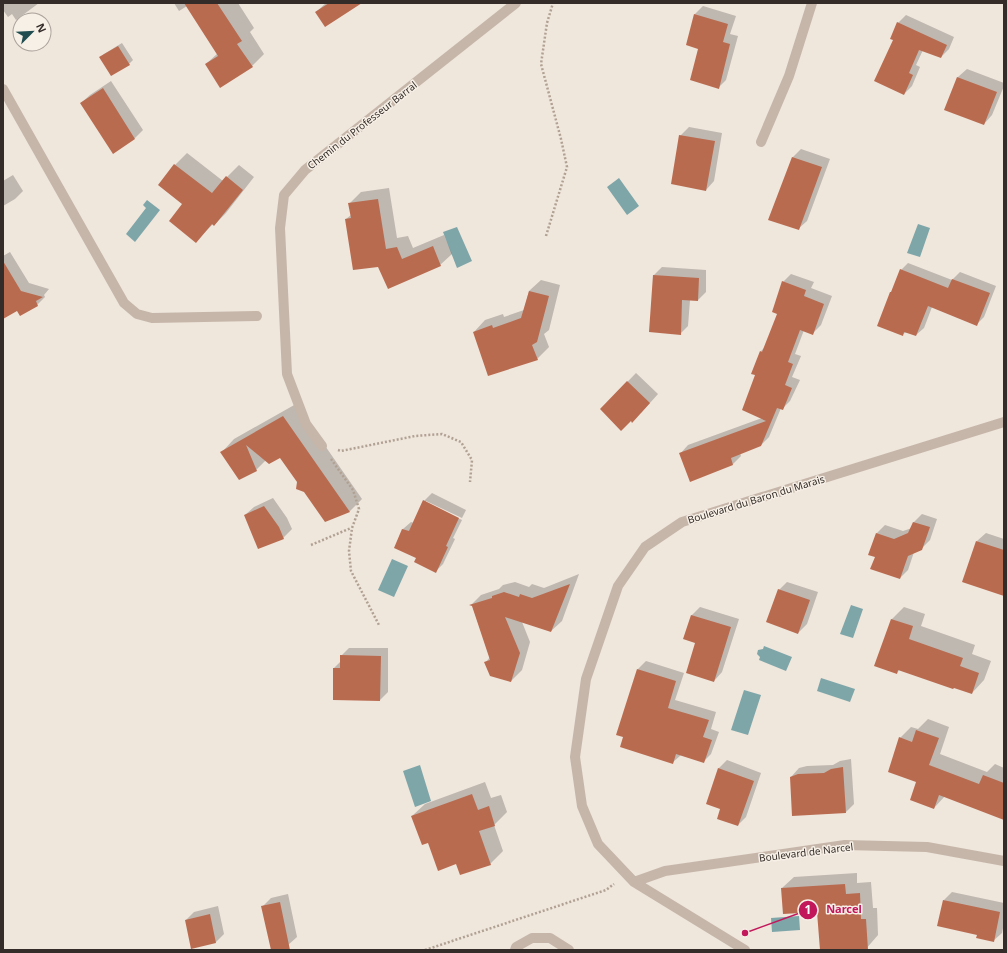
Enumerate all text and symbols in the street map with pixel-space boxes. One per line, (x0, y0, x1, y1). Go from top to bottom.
north arrow (12, 12, 52, 52)
text: N (33, 21, 50, 35)
street label: Chemin du Professeur Barral (304, 78, 420, 172)
street label: Boulevard du Baron du Marais (686, 471, 826, 527)
street label: Boulevard de Narcel (758, 839, 854, 865)
callout: Narcel (798, 898, 870, 921)
text: 1 (805, 901, 811, 918)
text: Narcel (826, 901, 862, 916)

